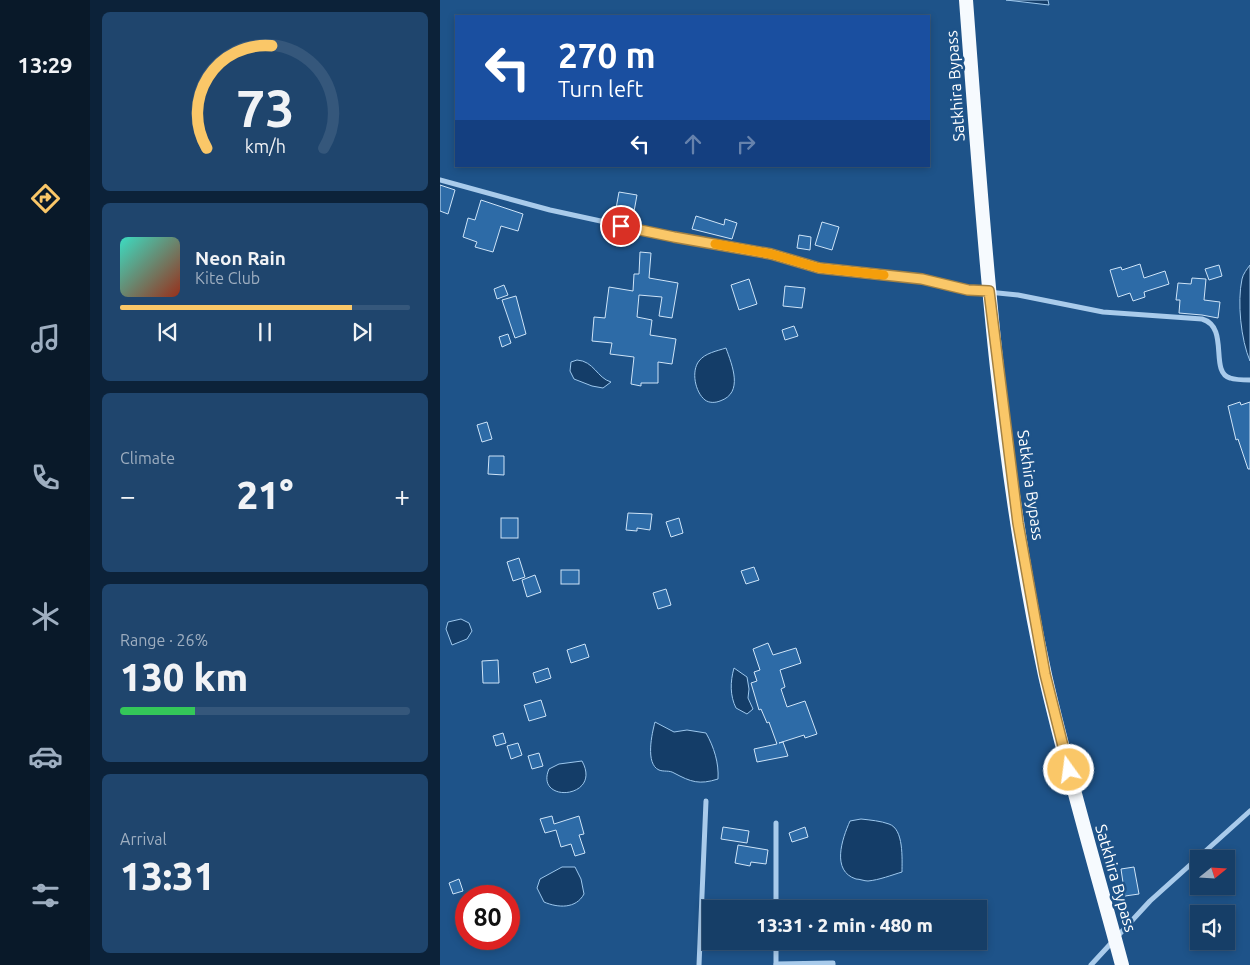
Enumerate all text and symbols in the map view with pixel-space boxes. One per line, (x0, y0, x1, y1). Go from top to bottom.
street label: Satkhira Bypass (942, 30, 968, 142)
icon: left (475, 35, 540, 100)
text: 270 m (558, 35, 656, 75)
text: 13:29 (17, 52, 73, 77)
text: Turn left (558, 76, 643, 101)
text: 73 (236, 79, 294, 137)
icon: left (626, 130, 654, 158)
icon: ahead (679, 130, 707, 158)
icon: right (732, 130, 760, 158)
text: km/h (244, 136, 286, 156)
icon: directions (28, 181, 63, 216)
pin (600, 205, 642, 247)
icon: arrive (607, 212, 635, 240)
text: Neon Rain (195, 247, 286, 269)
text: Kite Club (195, 269, 260, 287)
icon: previous (154, 318, 182, 346)
icon: pause (251, 318, 279, 346)
icon: next (348, 318, 376, 346)
icon: music (28, 321, 63, 356)
street label: Satkhira Bypass (1014, 429, 1048, 541)
text: Climate (120, 449, 175, 467)
icon: phone (28, 460, 63, 495)
text: 21° (237, 474, 293, 516)
text: − (120, 480, 136, 511)
text: + (394, 480, 410, 511)
icon: climate (28, 599, 63, 634)
text: Range · 26% (120, 631, 208, 649)
text: 130 km (120, 656, 248, 698)
icon: car (28, 739, 63, 774)
position arrow (1042, 743, 1094, 795)
street label: Satkhira Bypass (1092, 822, 1140, 934)
text: Arrival (120, 830, 167, 848)
north arrow (1190, 850, 1235, 895)
map controls (1190, 850, 1235, 950)
text: 13:31 (120, 855, 215, 897)
icon: filters (28, 878, 63, 913)
speed limit sign: 80 (455, 885, 520, 950)
button: sound (1190, 905, 1235, 950)
text: 13:31 · 2 min · 480 m (756, 914, 933, 936)

